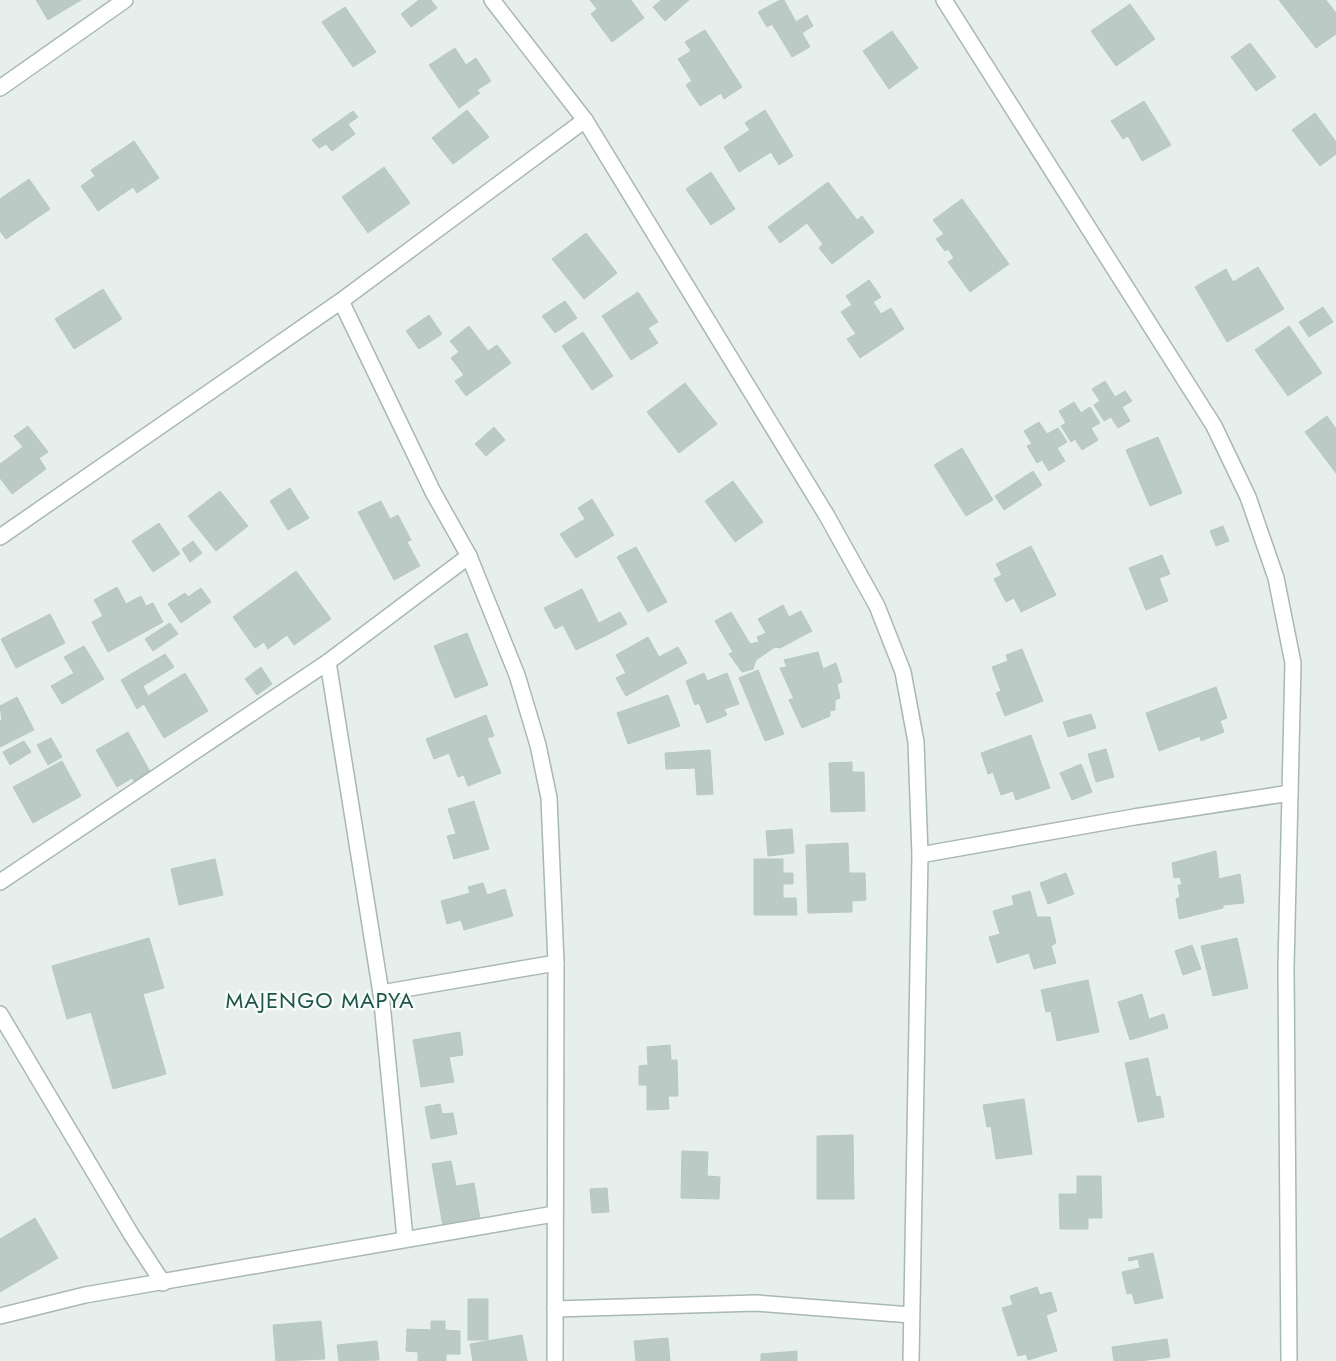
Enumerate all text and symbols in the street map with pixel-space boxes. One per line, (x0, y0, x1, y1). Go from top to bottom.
district label: MAJENGO MAPYA (225, 984, 415, 1016)

